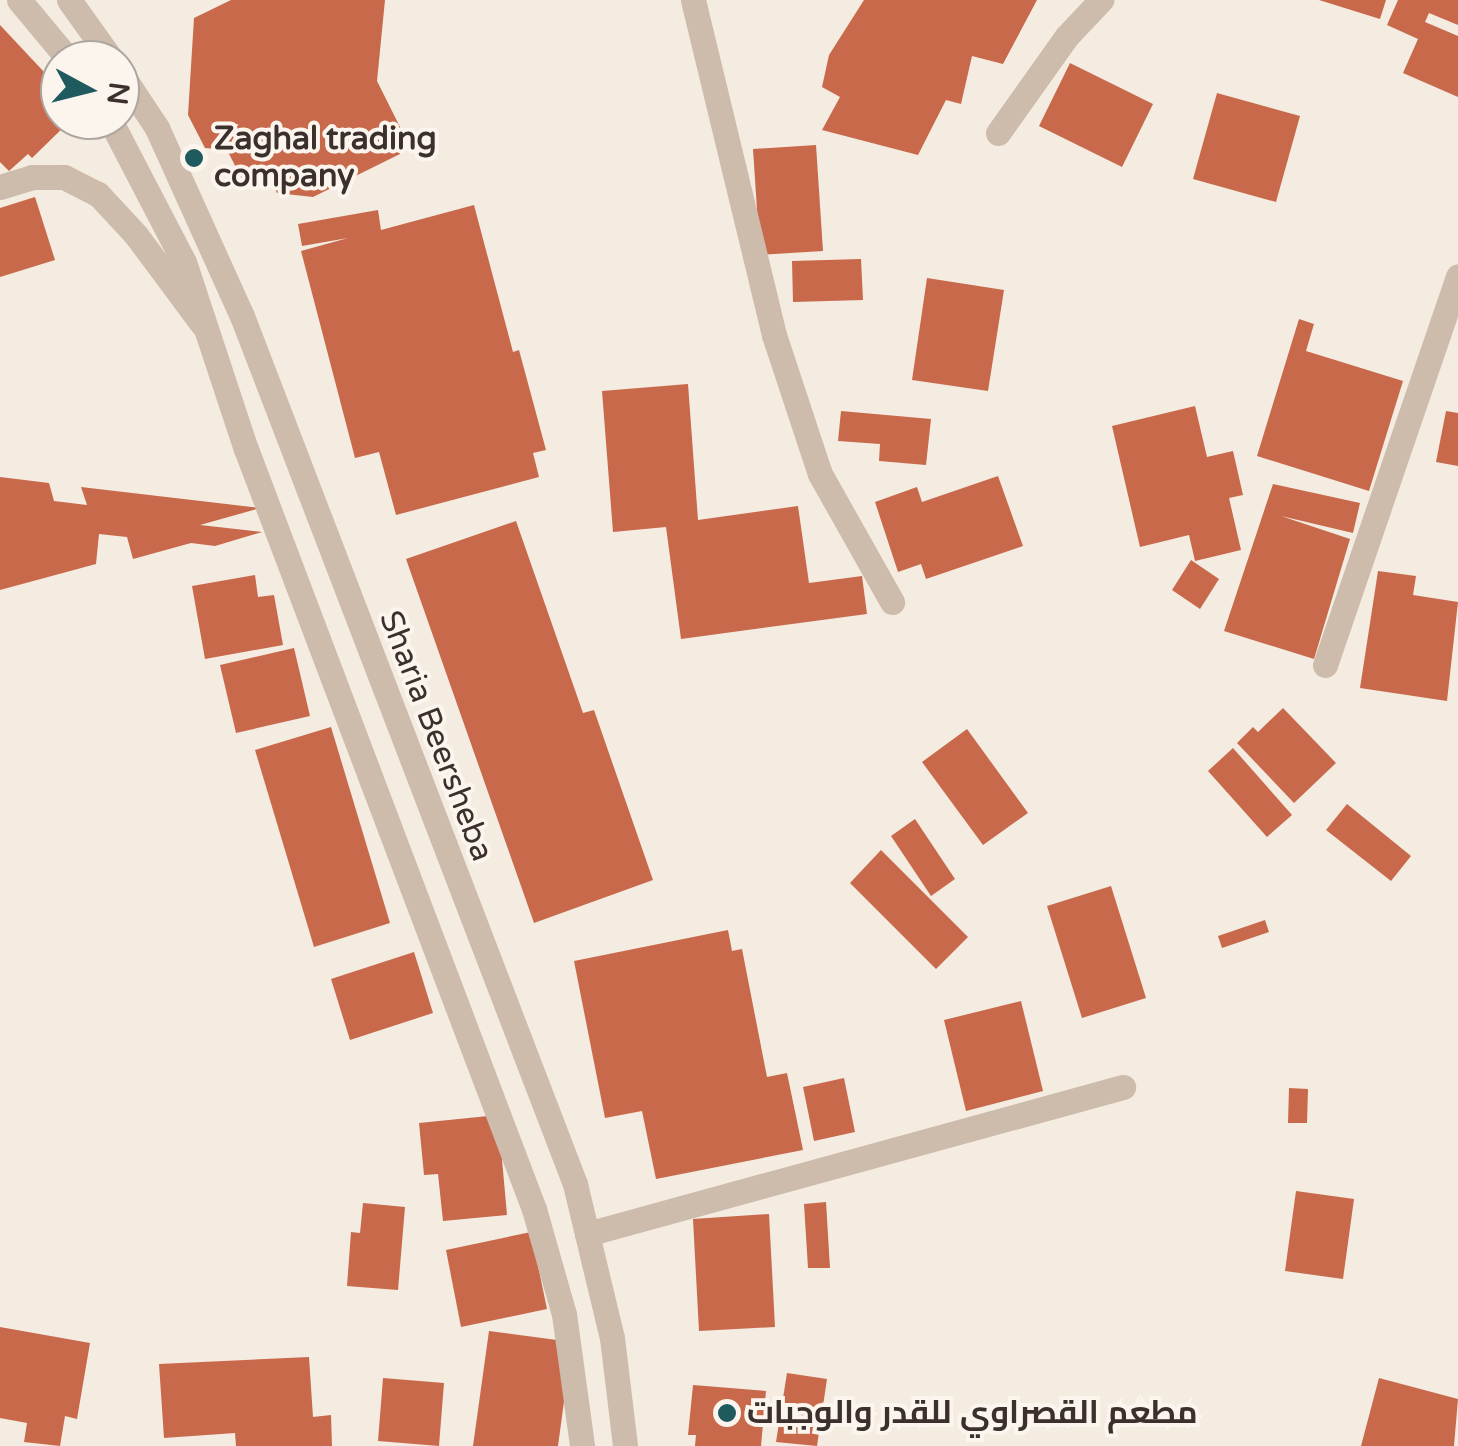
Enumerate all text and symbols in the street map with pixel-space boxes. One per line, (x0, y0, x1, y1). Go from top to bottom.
north arrow (40, 40, 140, 140)
text: N (100, 80, 136, 107)
place label: Zaghal trading company (214, 121, 437, 196)
marker: Zaghal trading company (183, 147, 205, 169)
street label: Sharia Beersheba (371, 605, 501, 867)
place label: مطعم القصراوي للقدر والوجبات (747, 1394, 1198, 1432)
marker: مطعم القصراوي للقدر والوجبات (716, 1402, 738, 1424)

